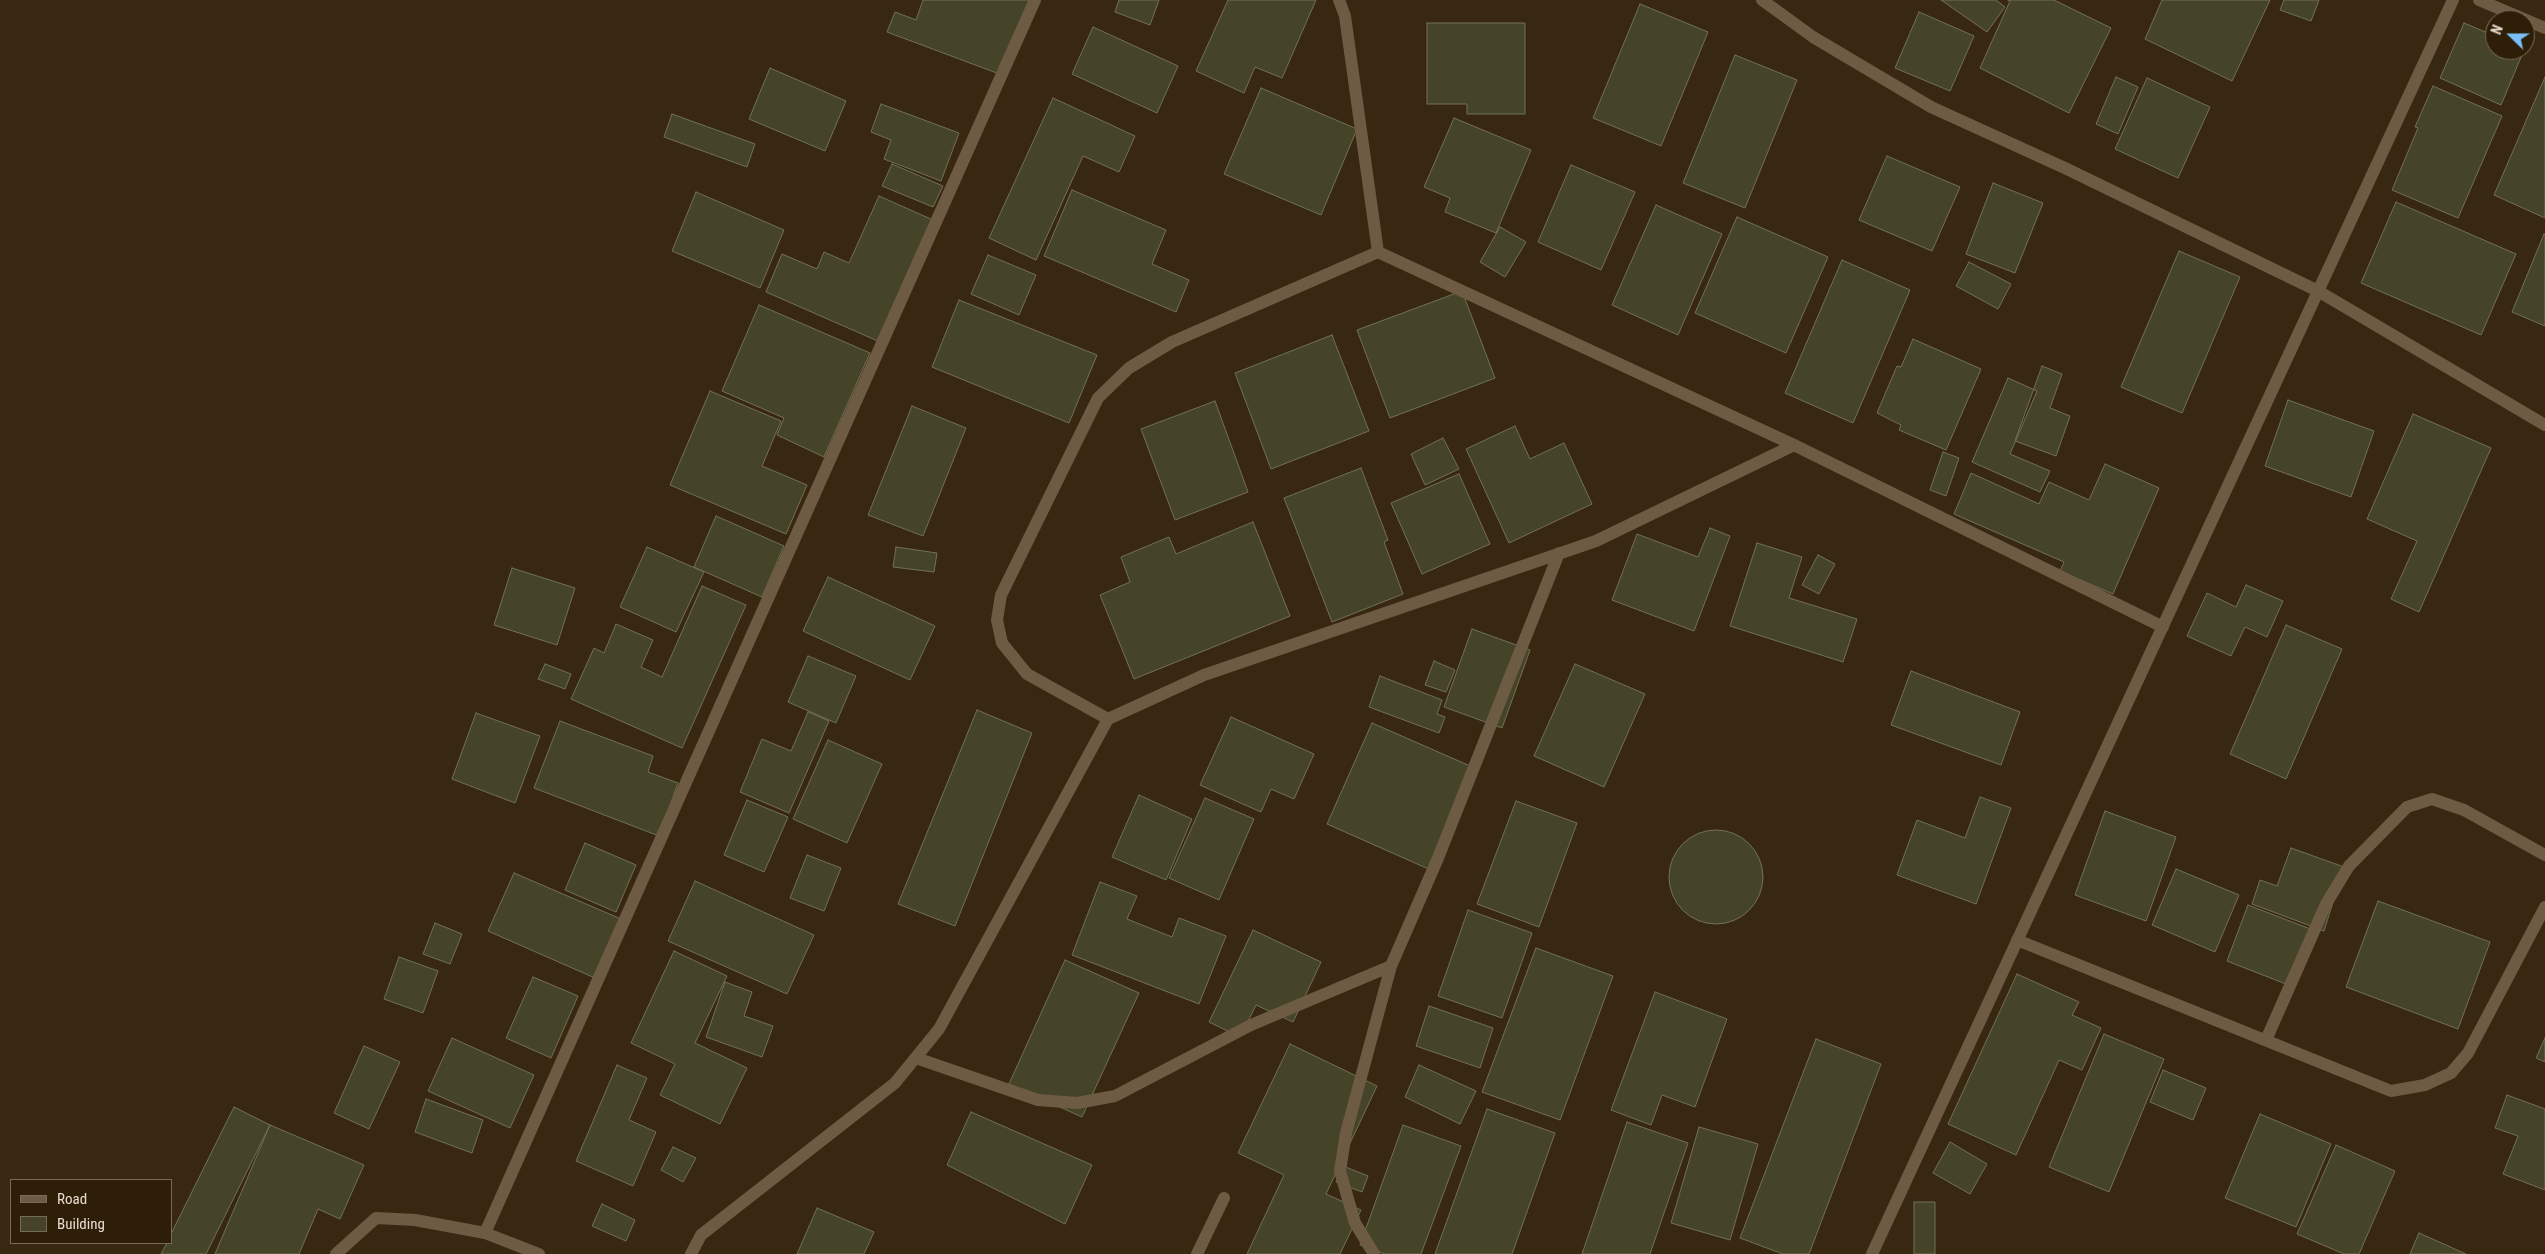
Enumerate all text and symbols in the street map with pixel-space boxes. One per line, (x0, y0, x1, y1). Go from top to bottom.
north arrow (2485, 10, 2535, 60)
text: N (2488, 23, 2506, 37)
legend (10, 1179, 172, 1244)
text: Road (57, 1190, 87, 1208)
text: Building (57, 1215, 105, 1233)

